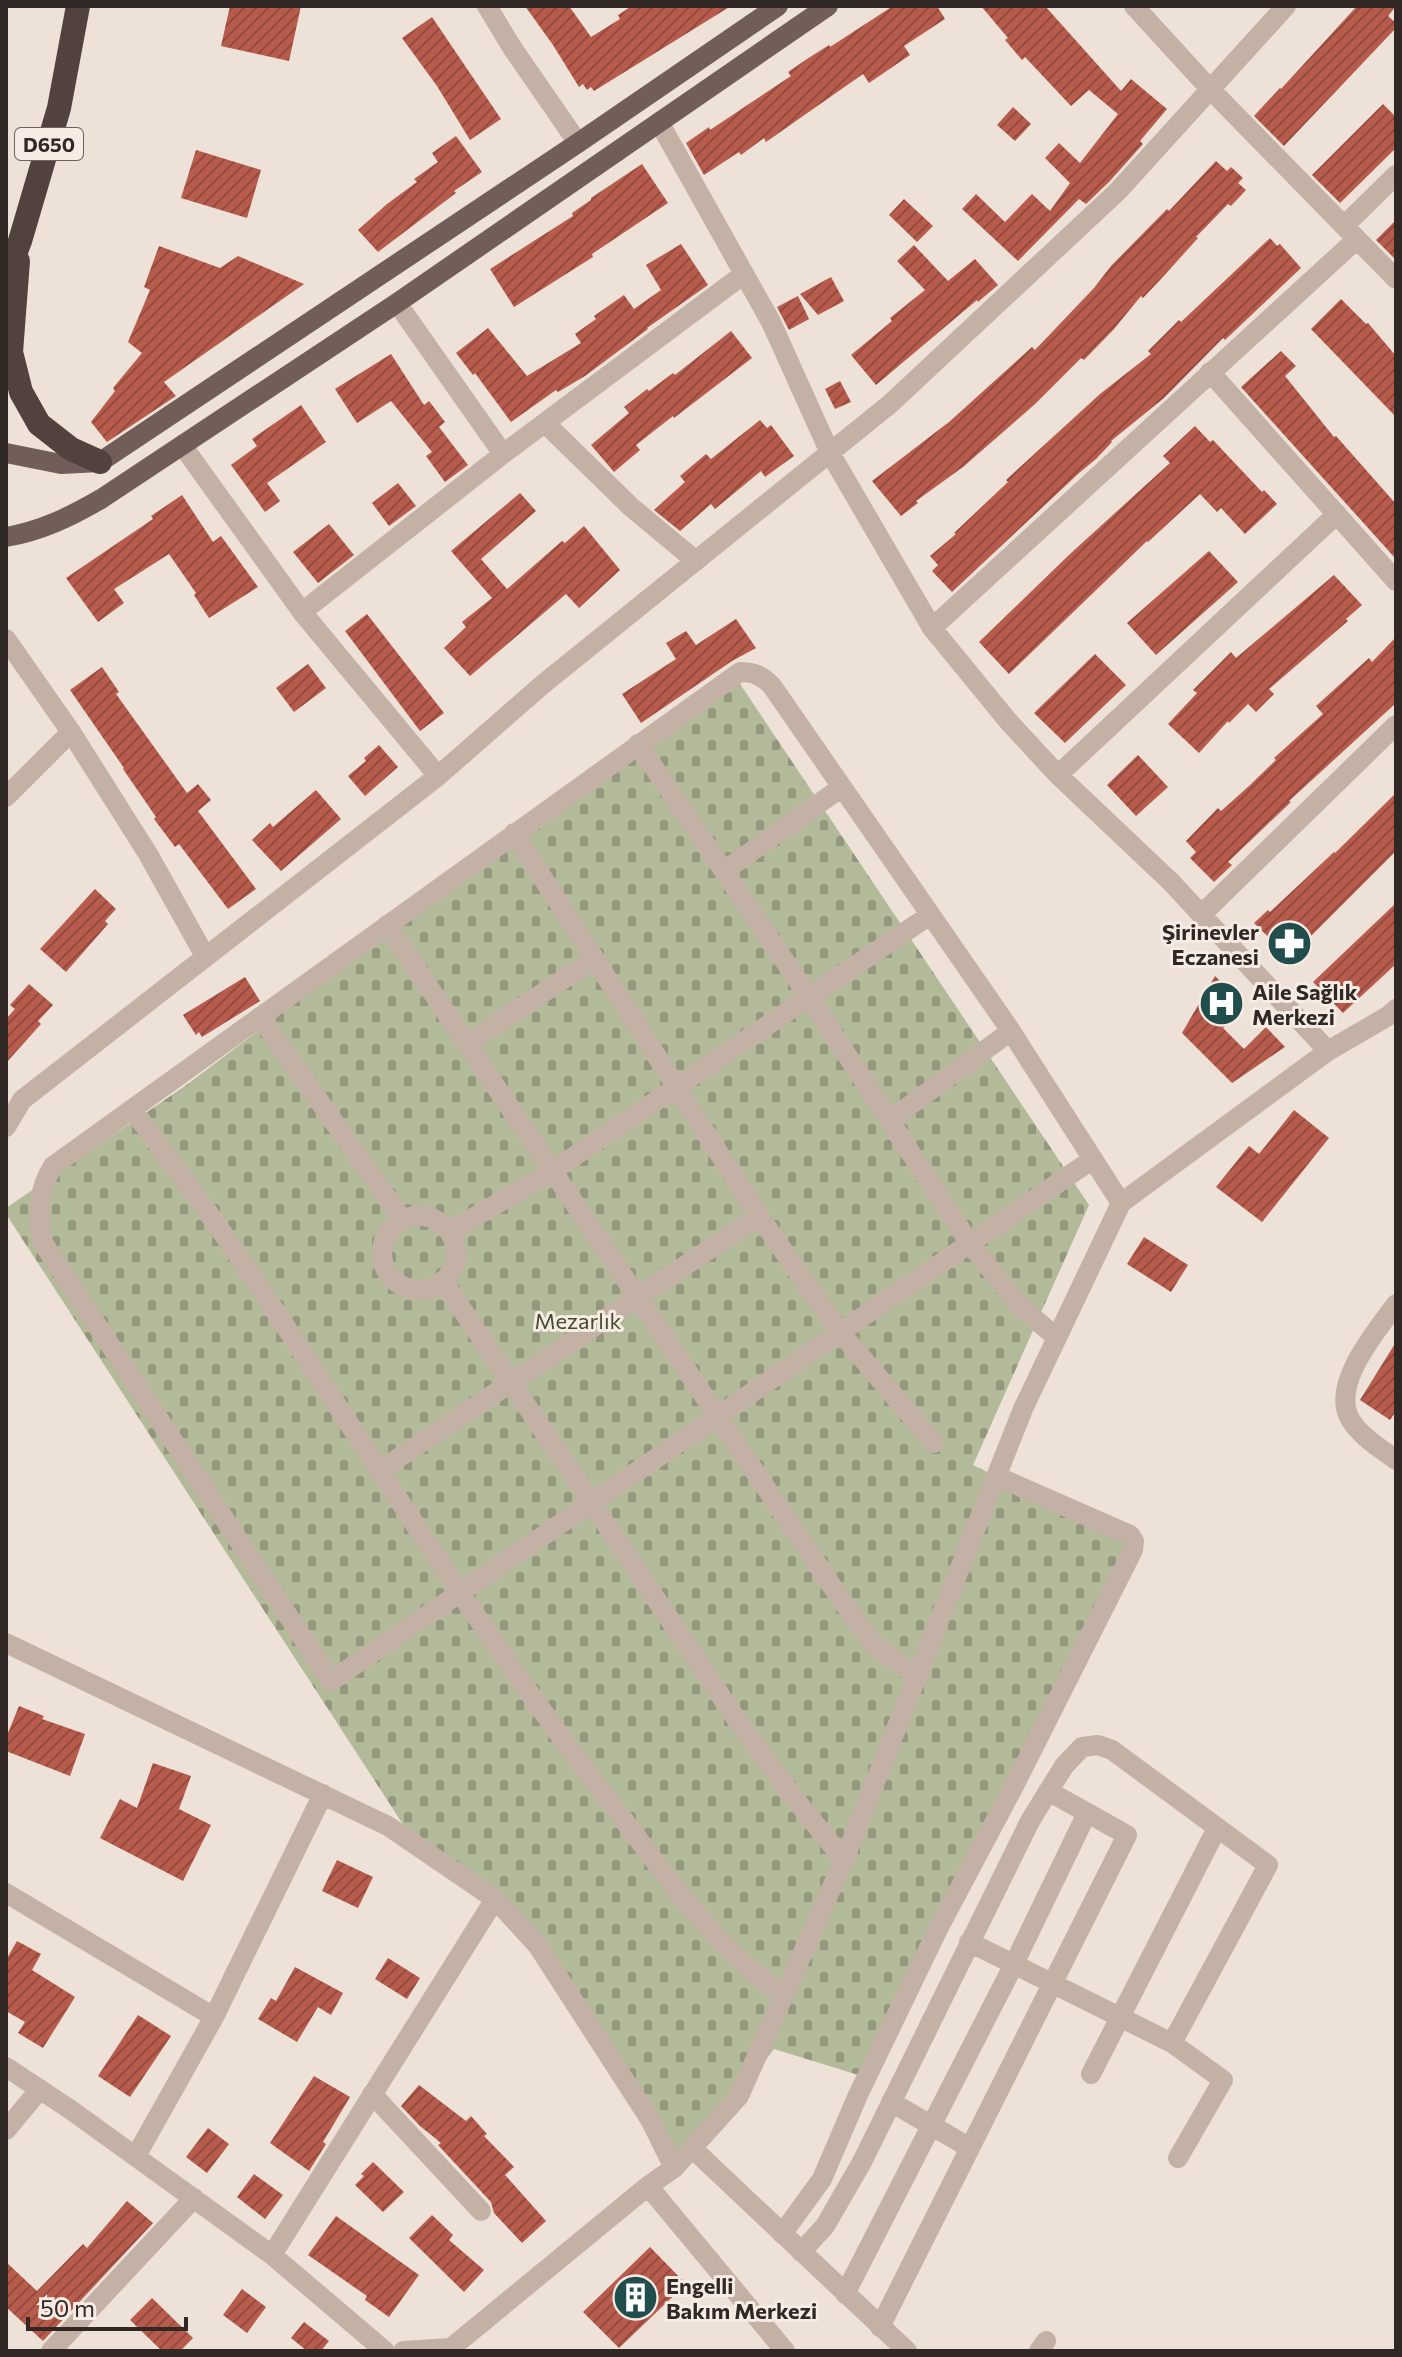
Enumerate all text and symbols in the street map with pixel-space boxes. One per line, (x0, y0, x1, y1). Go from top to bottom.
road number: D650 (15, 128, 83, 160)
place label: Şirinevler Eczanesi (1162, 918, 1259, 970)
pharmacy icon: Şirinevler Eczanesi (1266, 920, 1314, 968)
place label: Aile Sağlık Merkezi (1252, 978, 1358, 1030)
hospital icon: Aile Sağlık Merkezi (1197, 980, 1245, 1028)
park label: Mezarlık (534, 1307, 622, 1334)
place label: Engelli Bakım Merkezi (666, 2272, 817, 2324)
building icon: Engelli Bakım Merkezi (611, 2274, 659, 2322)
scale bar (28, 2281, 186, 2331)
text: 50 m (40, 2293, 95, 2322)

